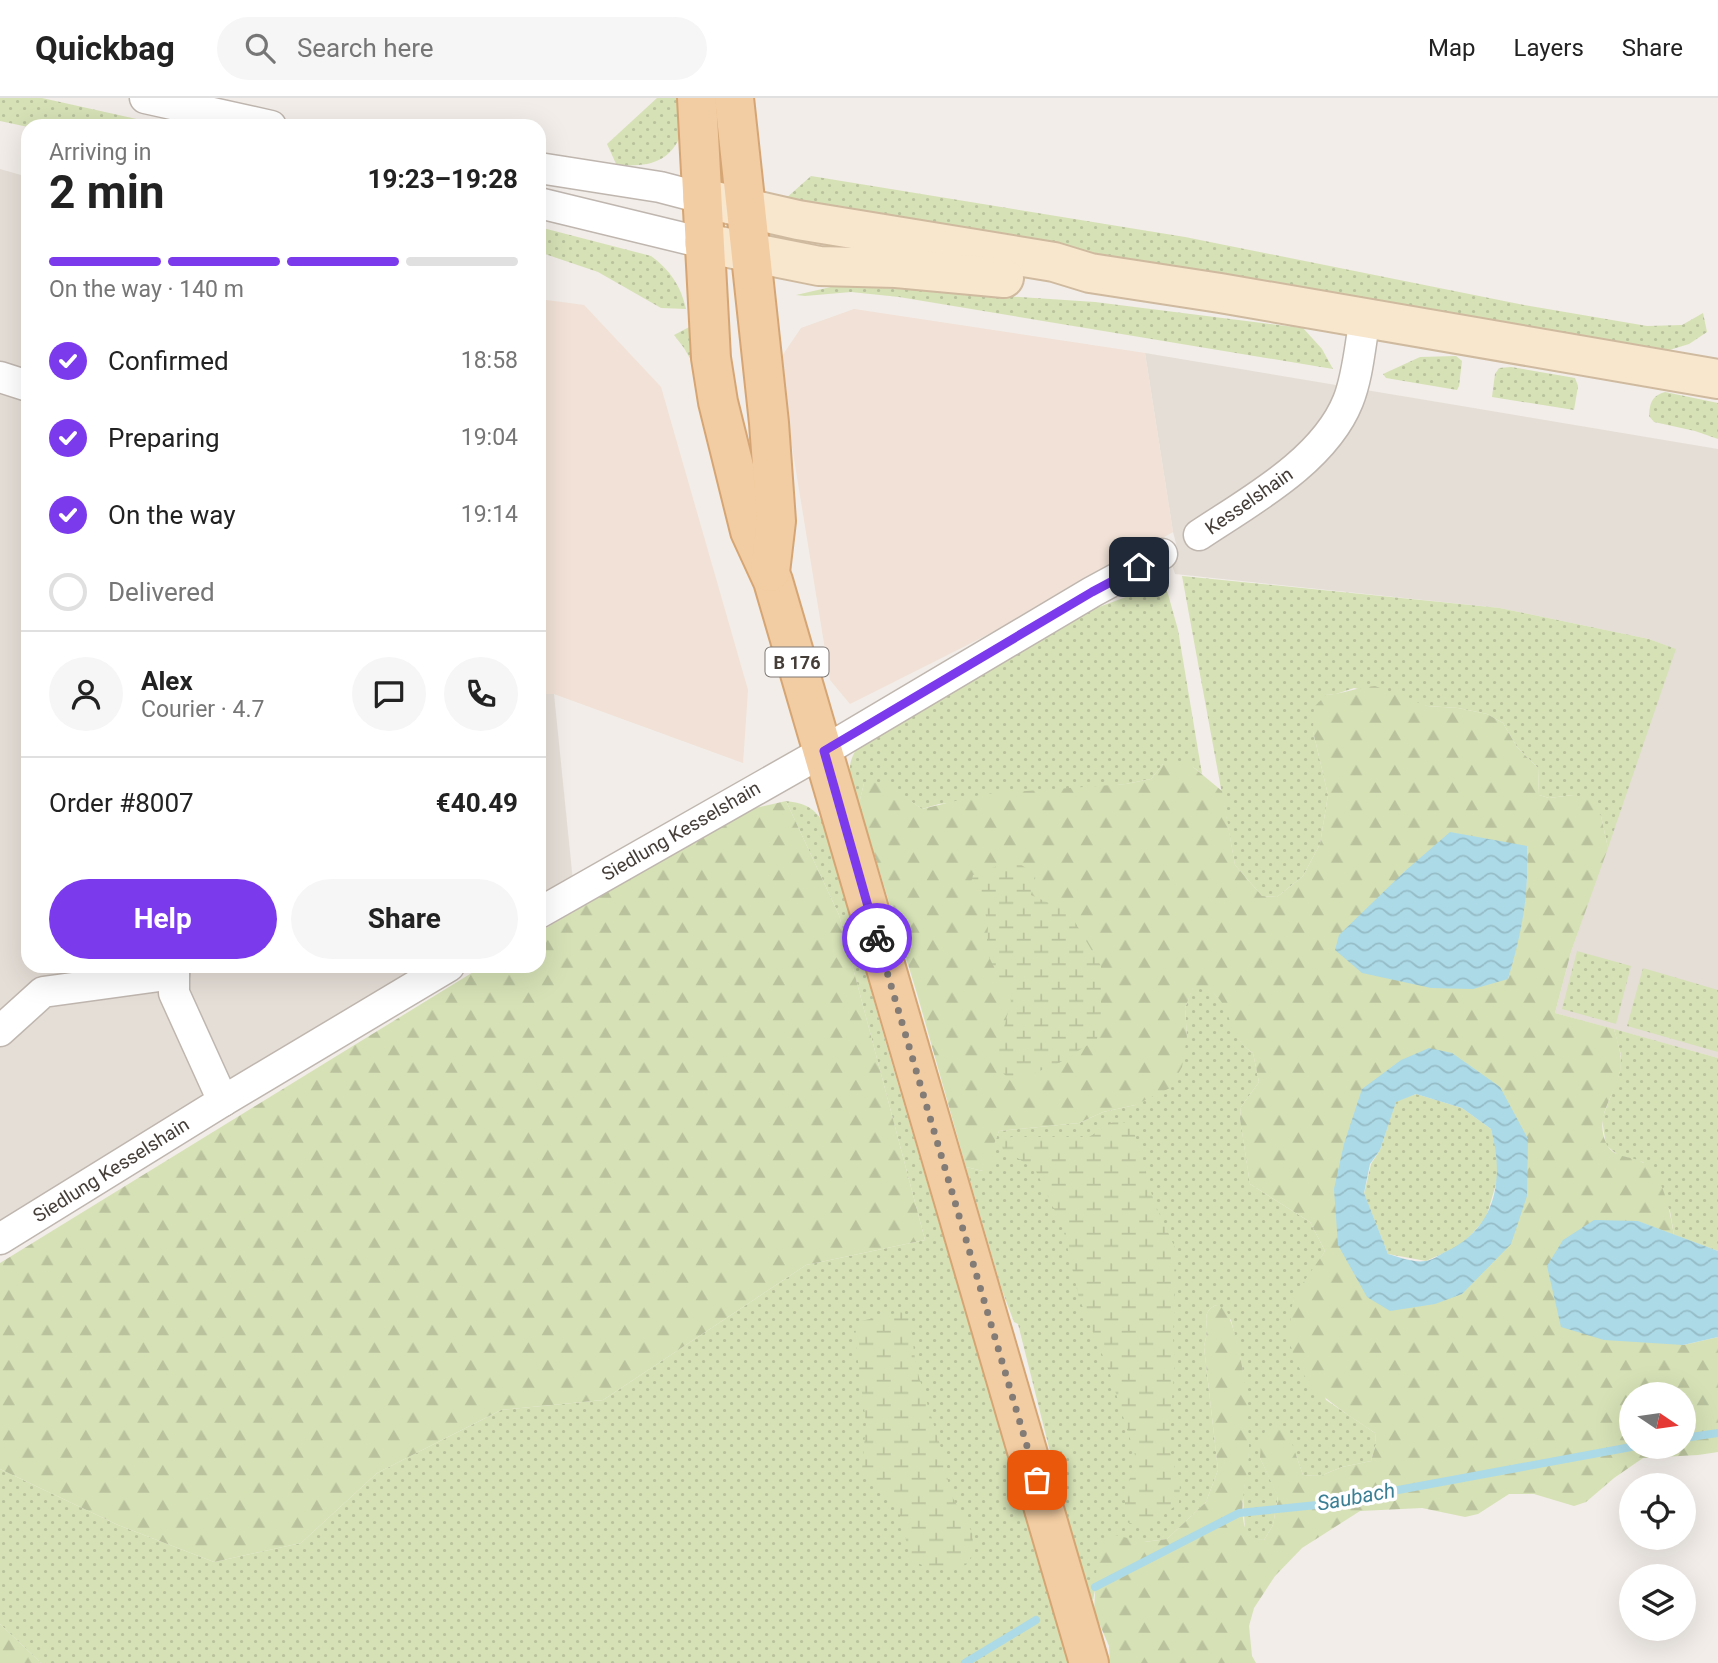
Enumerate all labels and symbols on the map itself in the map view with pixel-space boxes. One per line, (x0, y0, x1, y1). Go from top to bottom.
street label: Kesselshain (1201, 462, 1297, 540)
pin (1109, 537, 1169, 597)
road number: B 176 (766, 648, 828, 676)
street label: Siedlung Kesselshain (598, 776, 764, 886)
courier (842, 903, 912, 973)
street label: Siedlung Kesselshain (29, 1113, 193, 1227)
north arrow (1619, 1382, 1696, 1460)
pin (1007, 1450, 1067, 1510)
water label: Saubach (1315, 1478, 1397, 1516)

